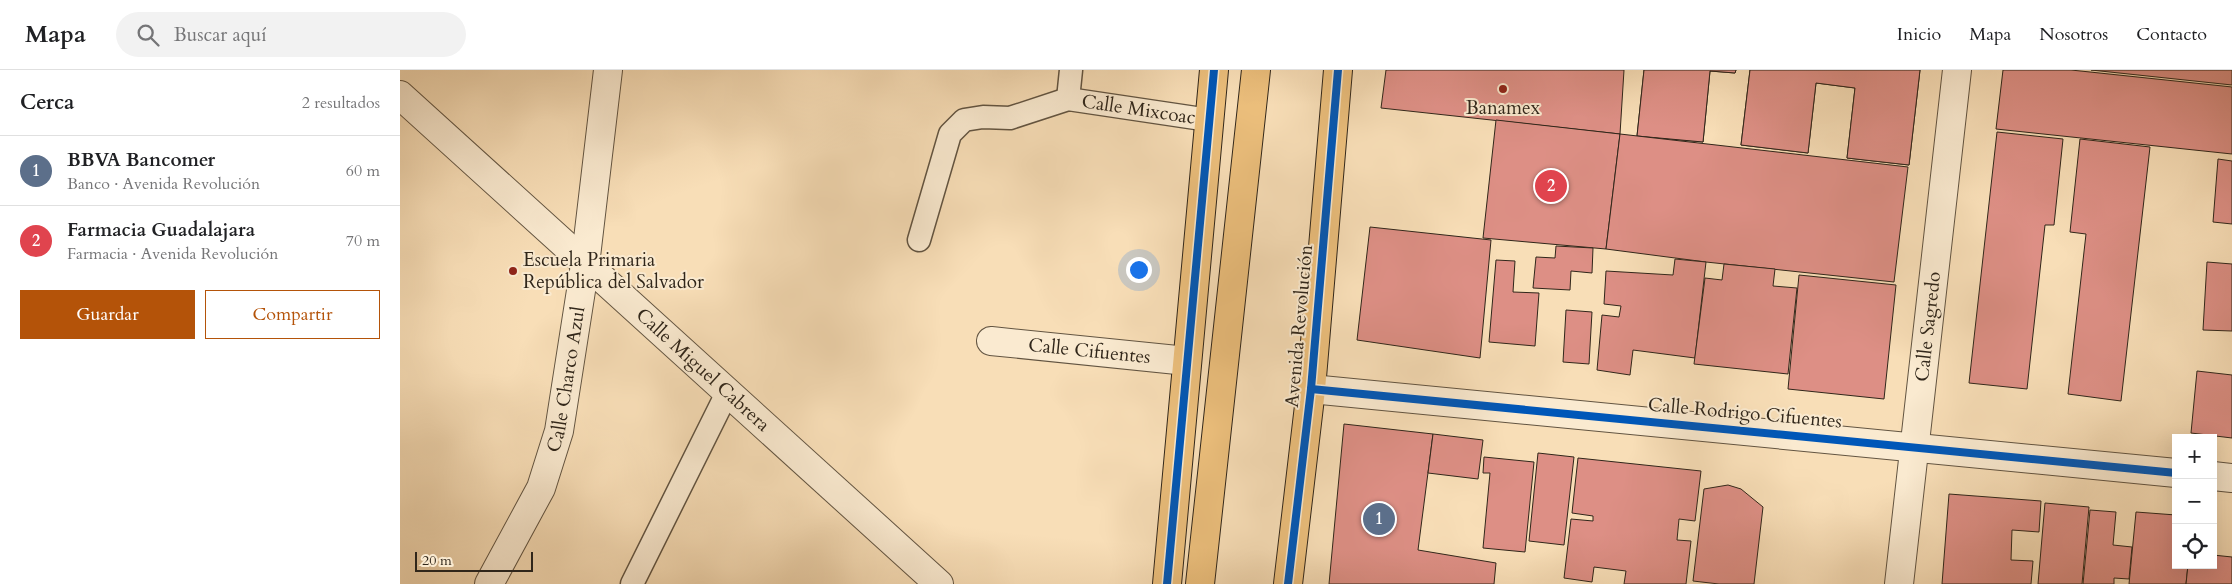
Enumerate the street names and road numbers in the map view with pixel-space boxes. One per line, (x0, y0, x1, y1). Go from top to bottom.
street label: Calle Mixcoac (1080, 88, 1198, 131)
street label: Avenida Revolución (1279, 243, 1319, 408)
street label: Calle Sagredo (1909, 270, 1947, 383)
street label: Calle Miguel Cabrera (630, 302, 776, 438)
street label: Calle Charco Azul (540, 304, 591, 456)
street label: Calle Cifuentes (1027, 332, 1152, 370)
street label: Calle Rodrigo Cifuentes (1647, 392, 1843, 434)

